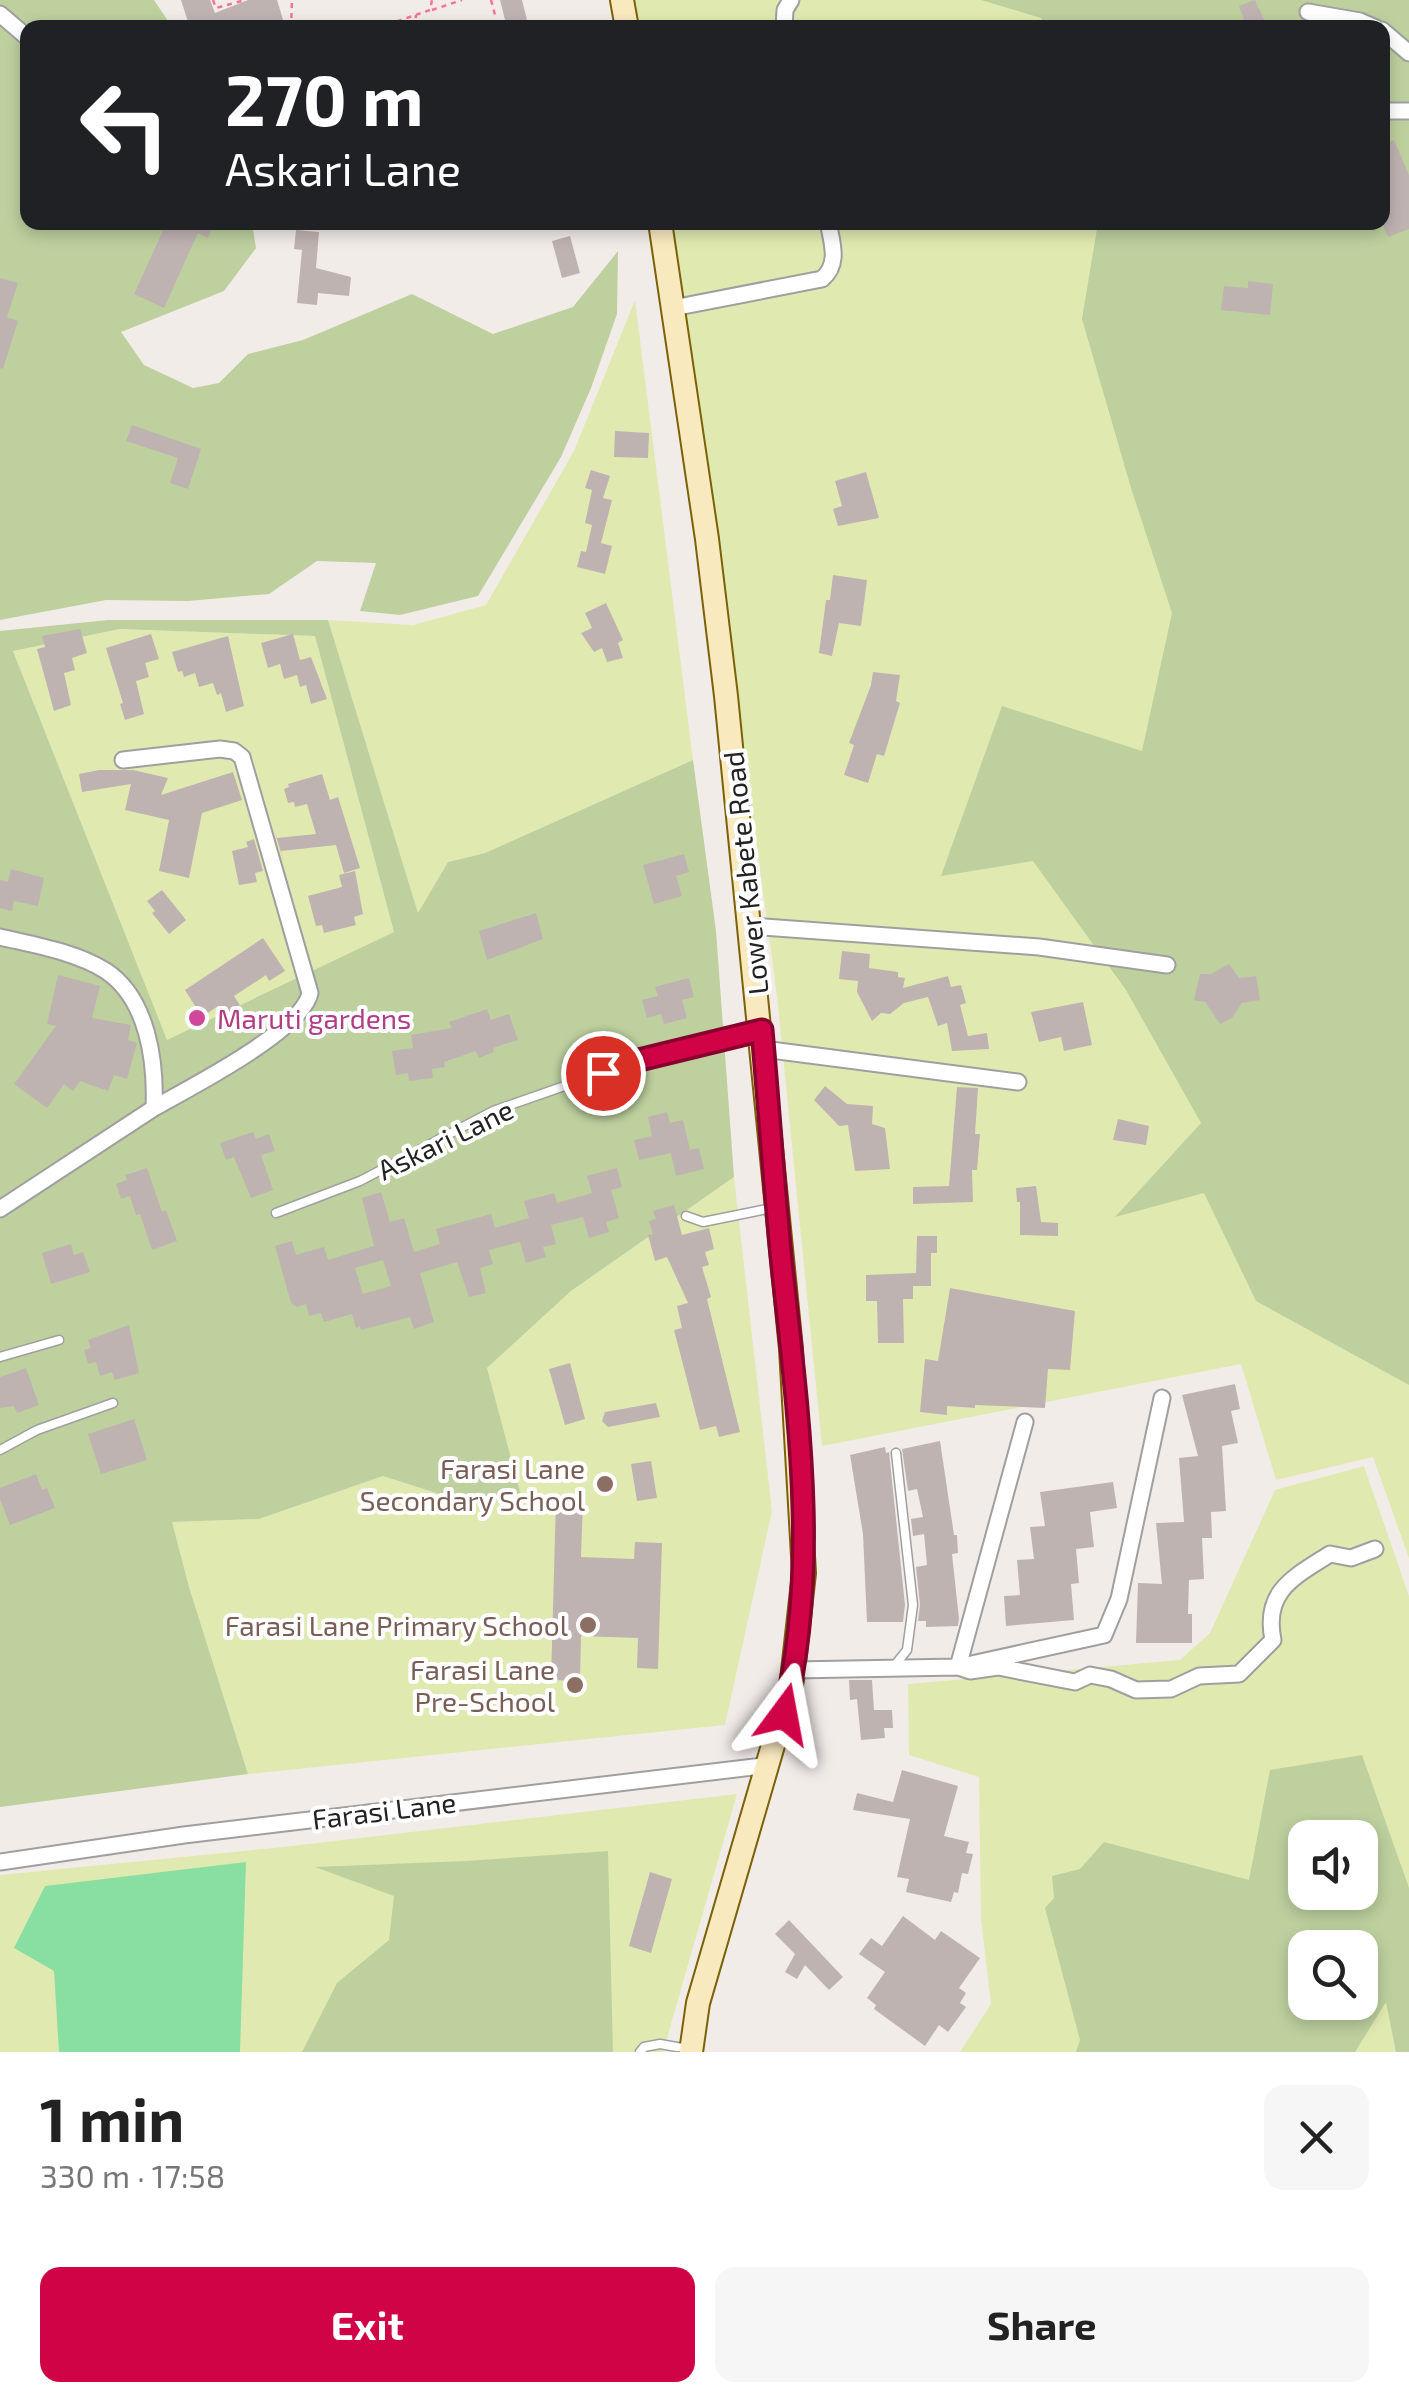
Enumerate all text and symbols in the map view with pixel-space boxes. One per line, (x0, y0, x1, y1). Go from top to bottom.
text: 270 m (225, 56, 424, 140)
icon: left (60, 60, 190, 190)
text: Askari Lane (225, 141, 461, 195)
street label: Lower Kabete Road (715, 750, 775, 996)
place label: Maruti gardens (217, 1001, 411, 1035)
marker: Maruti gardens (186, 1007, 208, 1029)
pin (561, 1031, 646, 1116)
icon: arrive (576, 1046, 631, 1101)
street label: Askari Lane (372, 1092, 518, 1186)
place label: Farasi Lane Secondary School (360, 1451, 586, 1517)
marker: Farasi Lane Secondary School (594, 1473, 616, 1495)
place label: Farasi Lane Primary School (225, 1608, 569, 1642)
marker: Farasi Lane Primary School (577, 1614, 599, 1636)
place label: Farasi Lane Pre-School (410, 1652, 556, 1718)
position arrow (732, 1662, 836, 1766)
marker: Farasi Lane Pre-School (564, 1674, 586, 1696)
street label: Farasi Lane (310, 1784, 458, 1836)
map controls (1288, 1820, 1378, 2020)
button: sound (1288, 1820, 1378, 1910)
button: search (1288, 1930, 1378, 2020)
text: 1 min (40, 2082, 184, 2154)
button: close (1264, 2085, 1369, 2190)
text: 330 m · 17:58 (40, 2156, 225, 2194)
button: Exit (40, 2267, 695, 2382)
button: Share (715, 2267, 1369, 2382)

